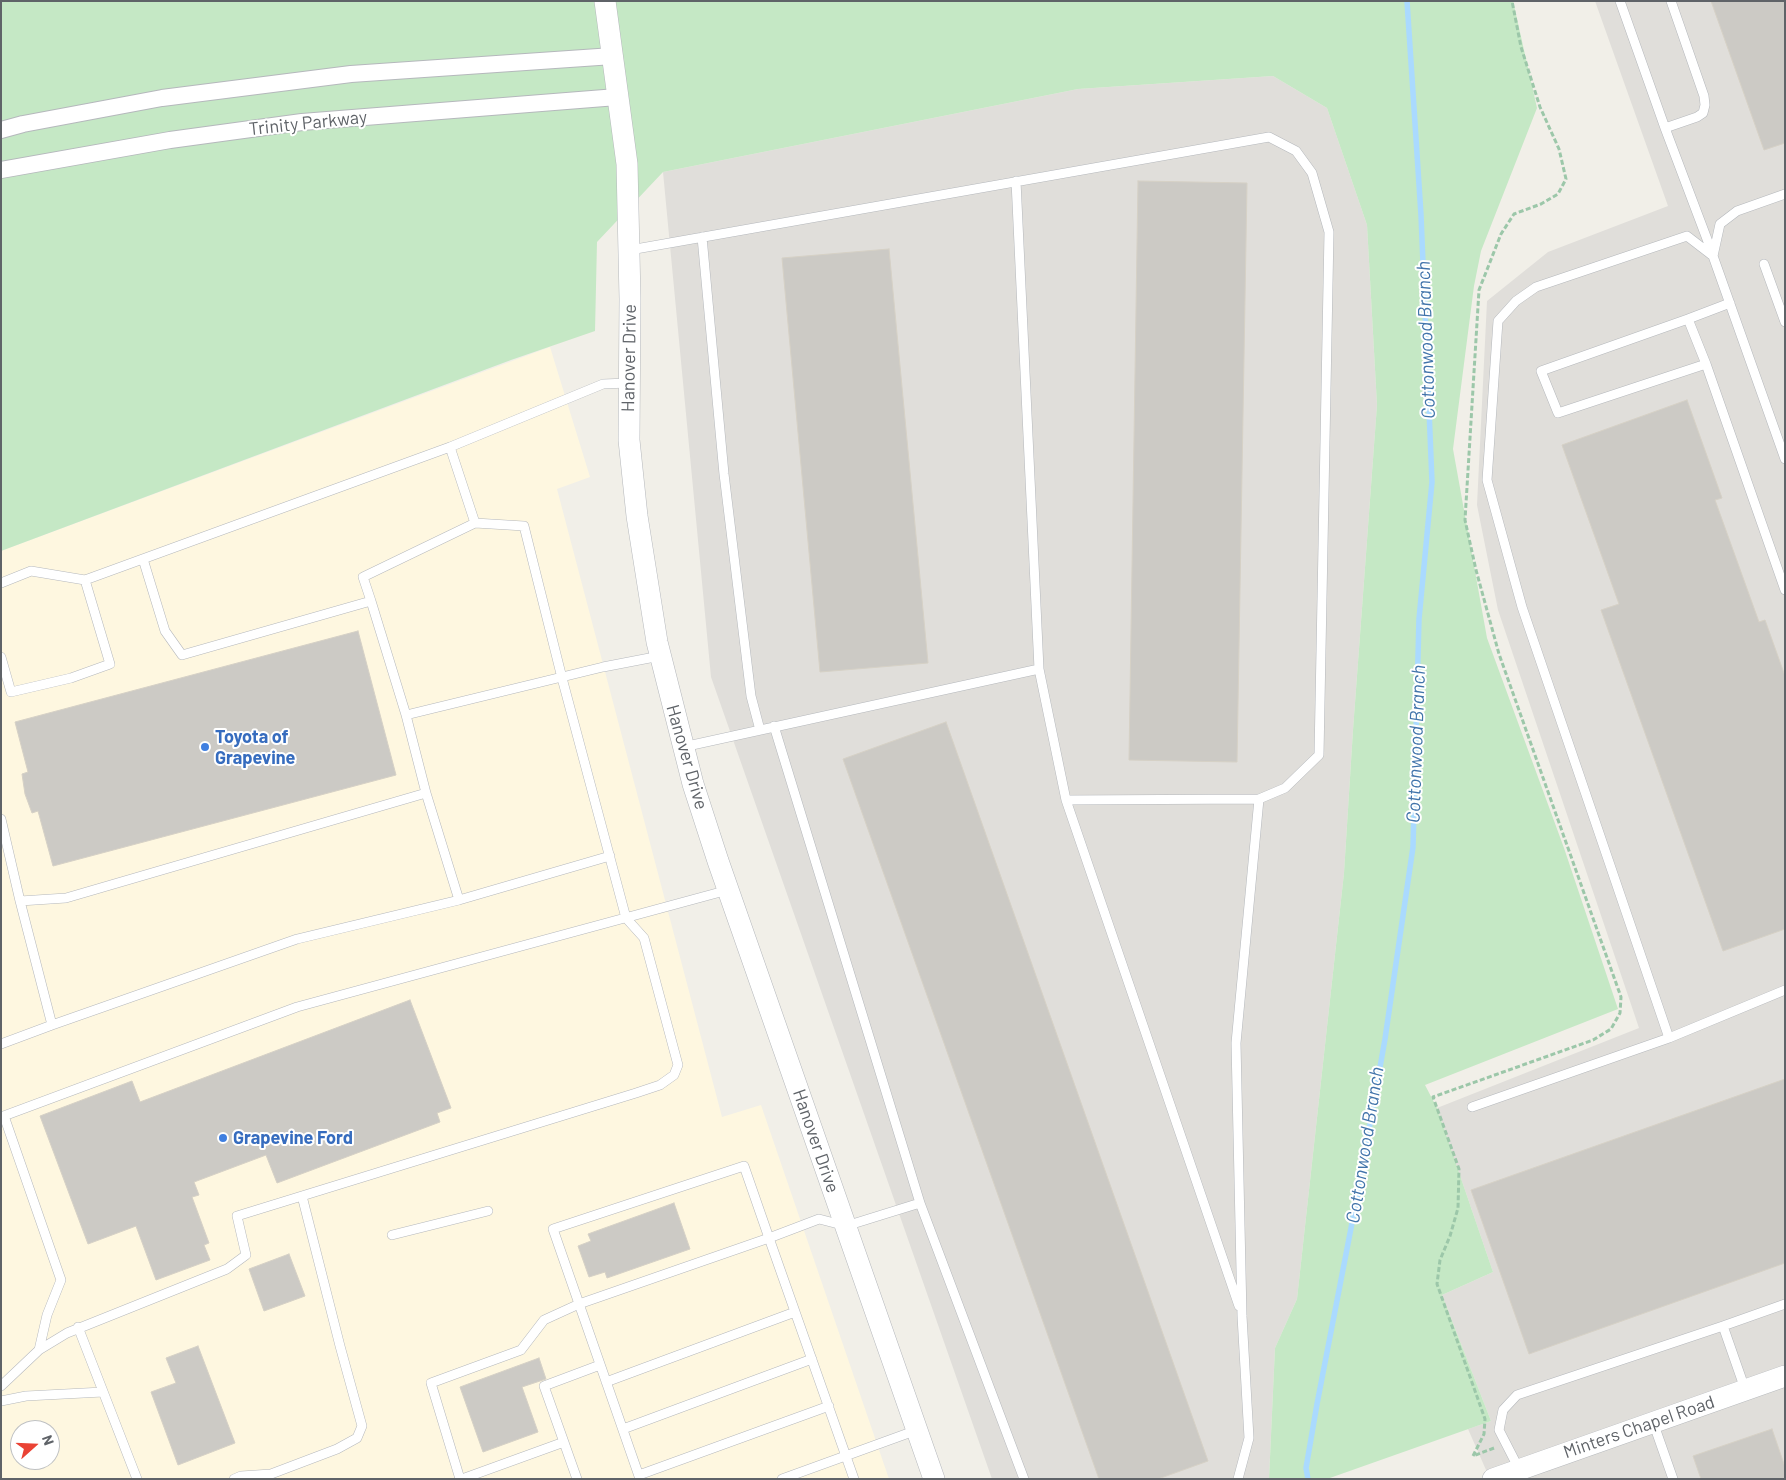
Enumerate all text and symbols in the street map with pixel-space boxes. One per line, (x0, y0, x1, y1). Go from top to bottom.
street label: Trinity Parkway (248, 106, 368, 140)
water label: Cottonwood Branch (1412, 261, 1440, 419)
street label: Hanover Drive (617, 304, 641, 412)
water label: Cottonwood Branch (1402, 665, 1430, 823)
street label: Hanover Drive (662, 702, 712, 812)
place label: Toyota of Grapevine (215, 726, 295, 769)
marker: Toyota of Grapevine (199, 741, 211, 753)
water label: Cottonwood Branch (1341, 1065, 1389, 1225)
street label: Hanover Drive (788, 1086, 844, 1196)
place label: Grapevine Ford (233, 1127, 353, 1149)
marker: Grapevine Ford (217, 1132, 229, 1144)
street label: Minters Chapel Road (1561, 1391, 1717, 1463)
north arrow (10, 1420, 60, 1470)
text: N (39, 1433, 58, 1447)

